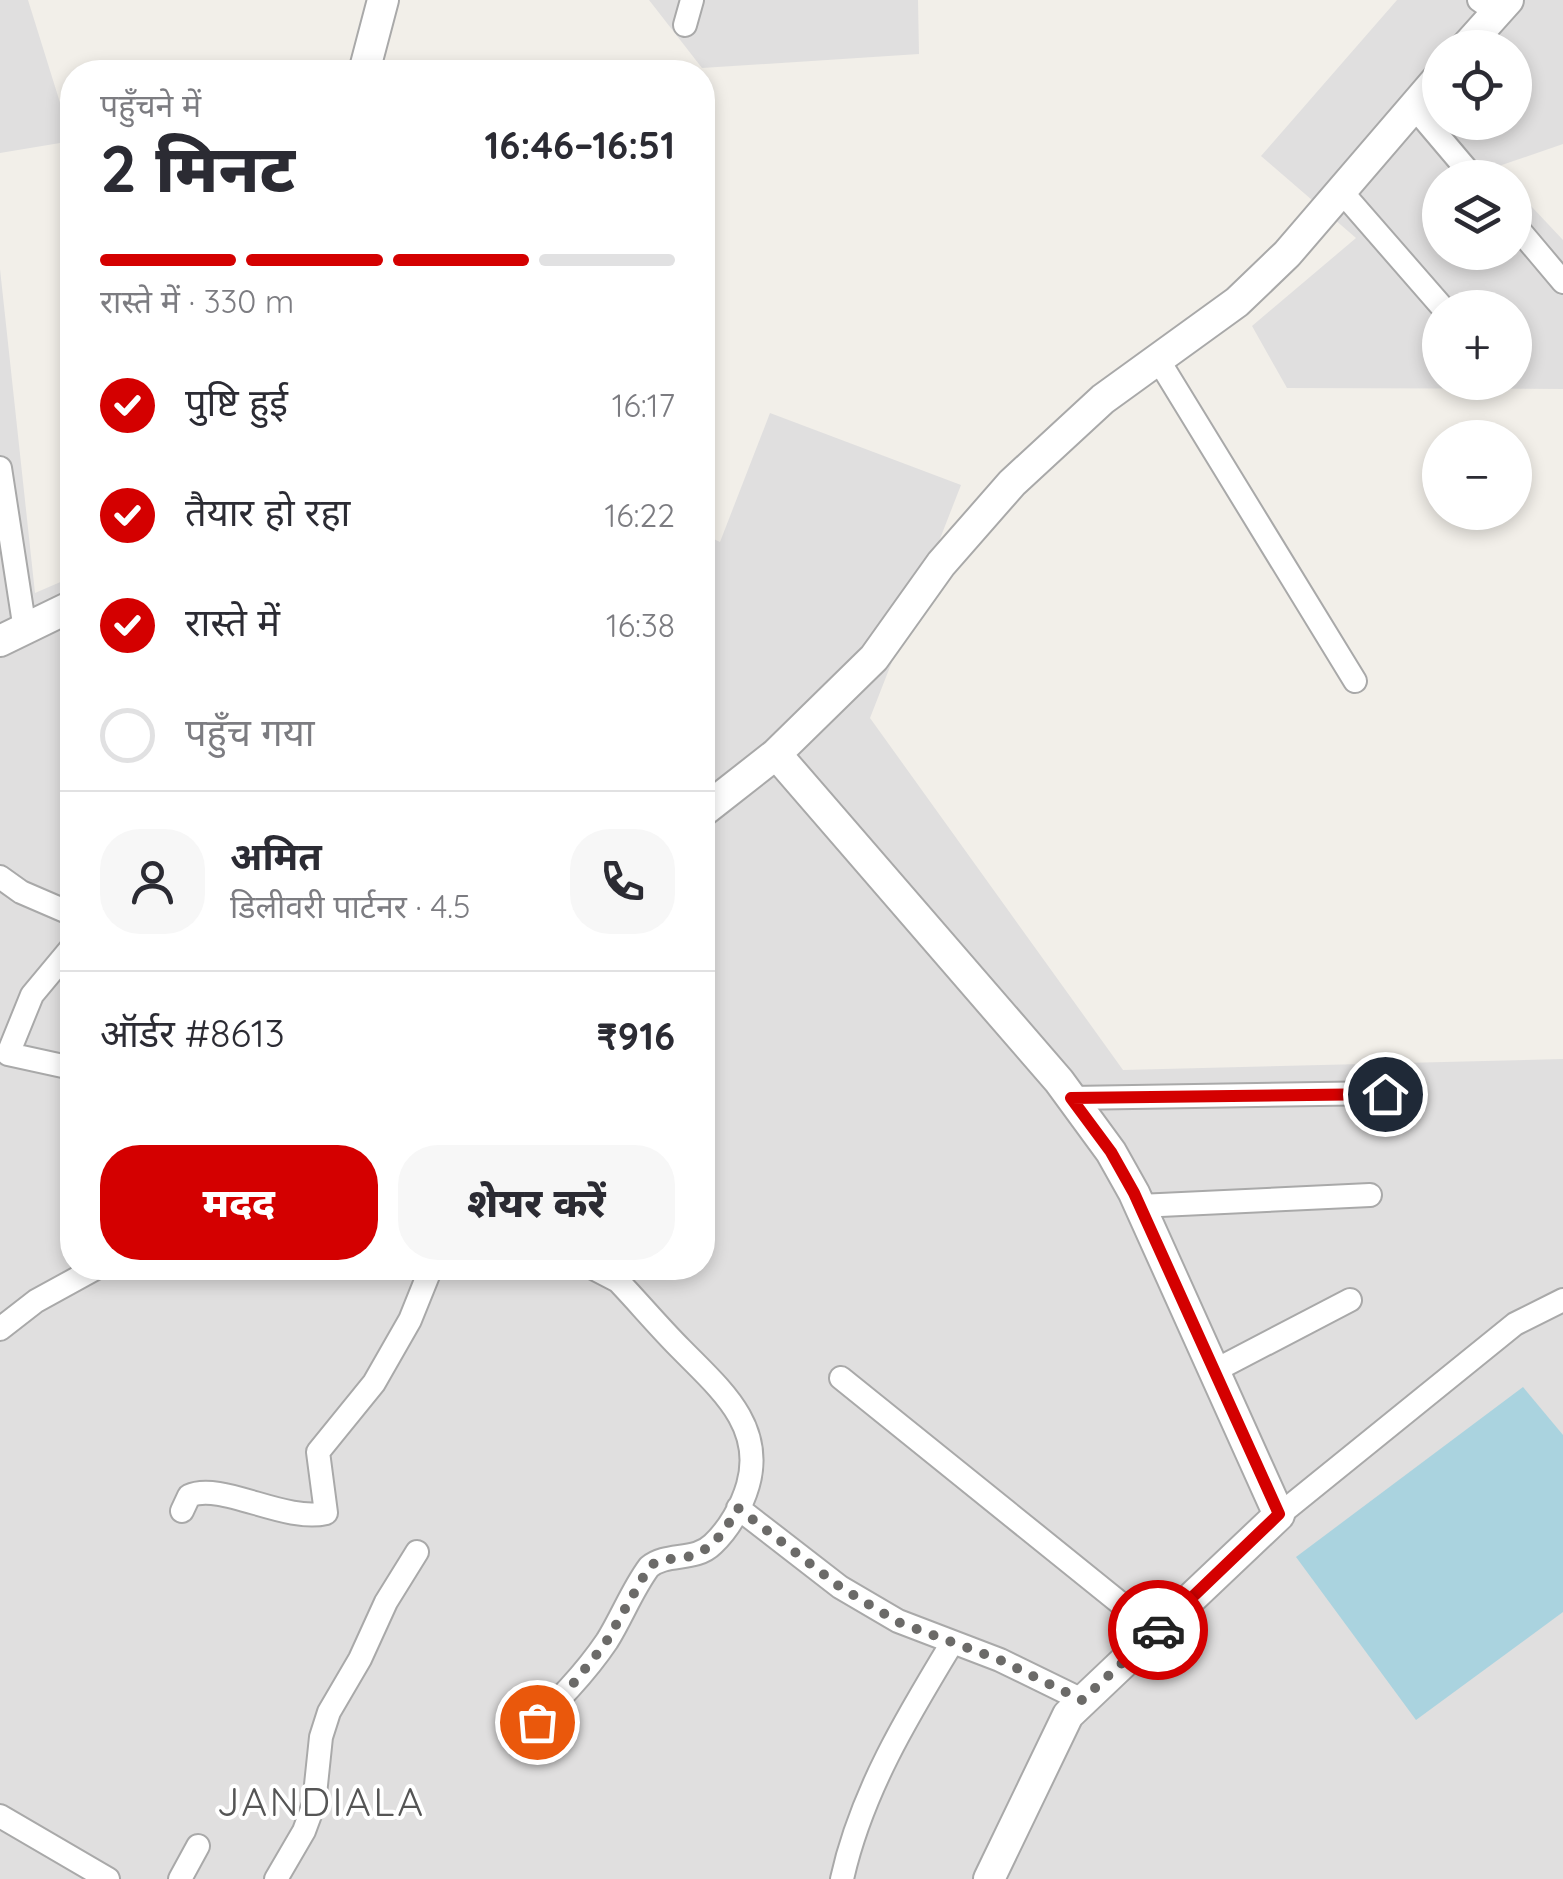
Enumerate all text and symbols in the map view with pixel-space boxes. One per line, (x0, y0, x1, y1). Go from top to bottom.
map controls (1422, 30, 1532, 530)
button: locate (1422, 30, 1532, 140)
text: पहुँचने में (100, 85, 201, 125)
text: 16:46–16:51 (485, 121, 675, 169)
text: 2 मिनट (100, 127, 295, 208)
button: layers (1422, 160, 1532, 270)
text: रास्ते में · 330 m (100, 281, 294, 321)
button: + (1422, 290, 1532, 400)
icon: check (100, 378, 155, 433)
text: पुष्टि हुई (185, 378, 288, 426)
text: 16:17 (612, 385, 675, 425)
button: − (1422, 420, 1532, 530)
icon: check (100, 488, 155, 543)
text: तैयार हो रहा (185, 488, 350, 536)
text: 16:22 (605, 495, 675, 535)
icon: check (100, 598, 155, 653)
text: रास्ते में (185, 598, 280, 646)
text: 16:38 (606, 605, 675, 645)
text: पहुँच गया (185, 708, 315, 756)
button: person (100, 829, 205, 934)
button: phone (570, 829, 675, 934)
text: अमित (230, 832, 322, 880)
text: डिलीवरी पार्टनर · 4.5 (230, 886, 471, 926)
text: ऑर्डर #8613 (100, 1009, 285, 1057)
text: ₹916 (597, 1012, 675, 1060)
pin (1343, 1052, 1428, 1137)
icon: home (1358, 1067, 1413, 1122)
button: मदद (100, 1145, 378, 1260)
button: शेयर करें (398, 1145, 675, 1260)
courier (1108, 1580, 1208, 1680)
icon: car (1131, 1603, 1186, 1658)
pin (495, 1680, 580, 1765)
icon: bag (510, 1695, 565, 1750)
district label: JANDIALA (216, 1776, 426, 1826)

